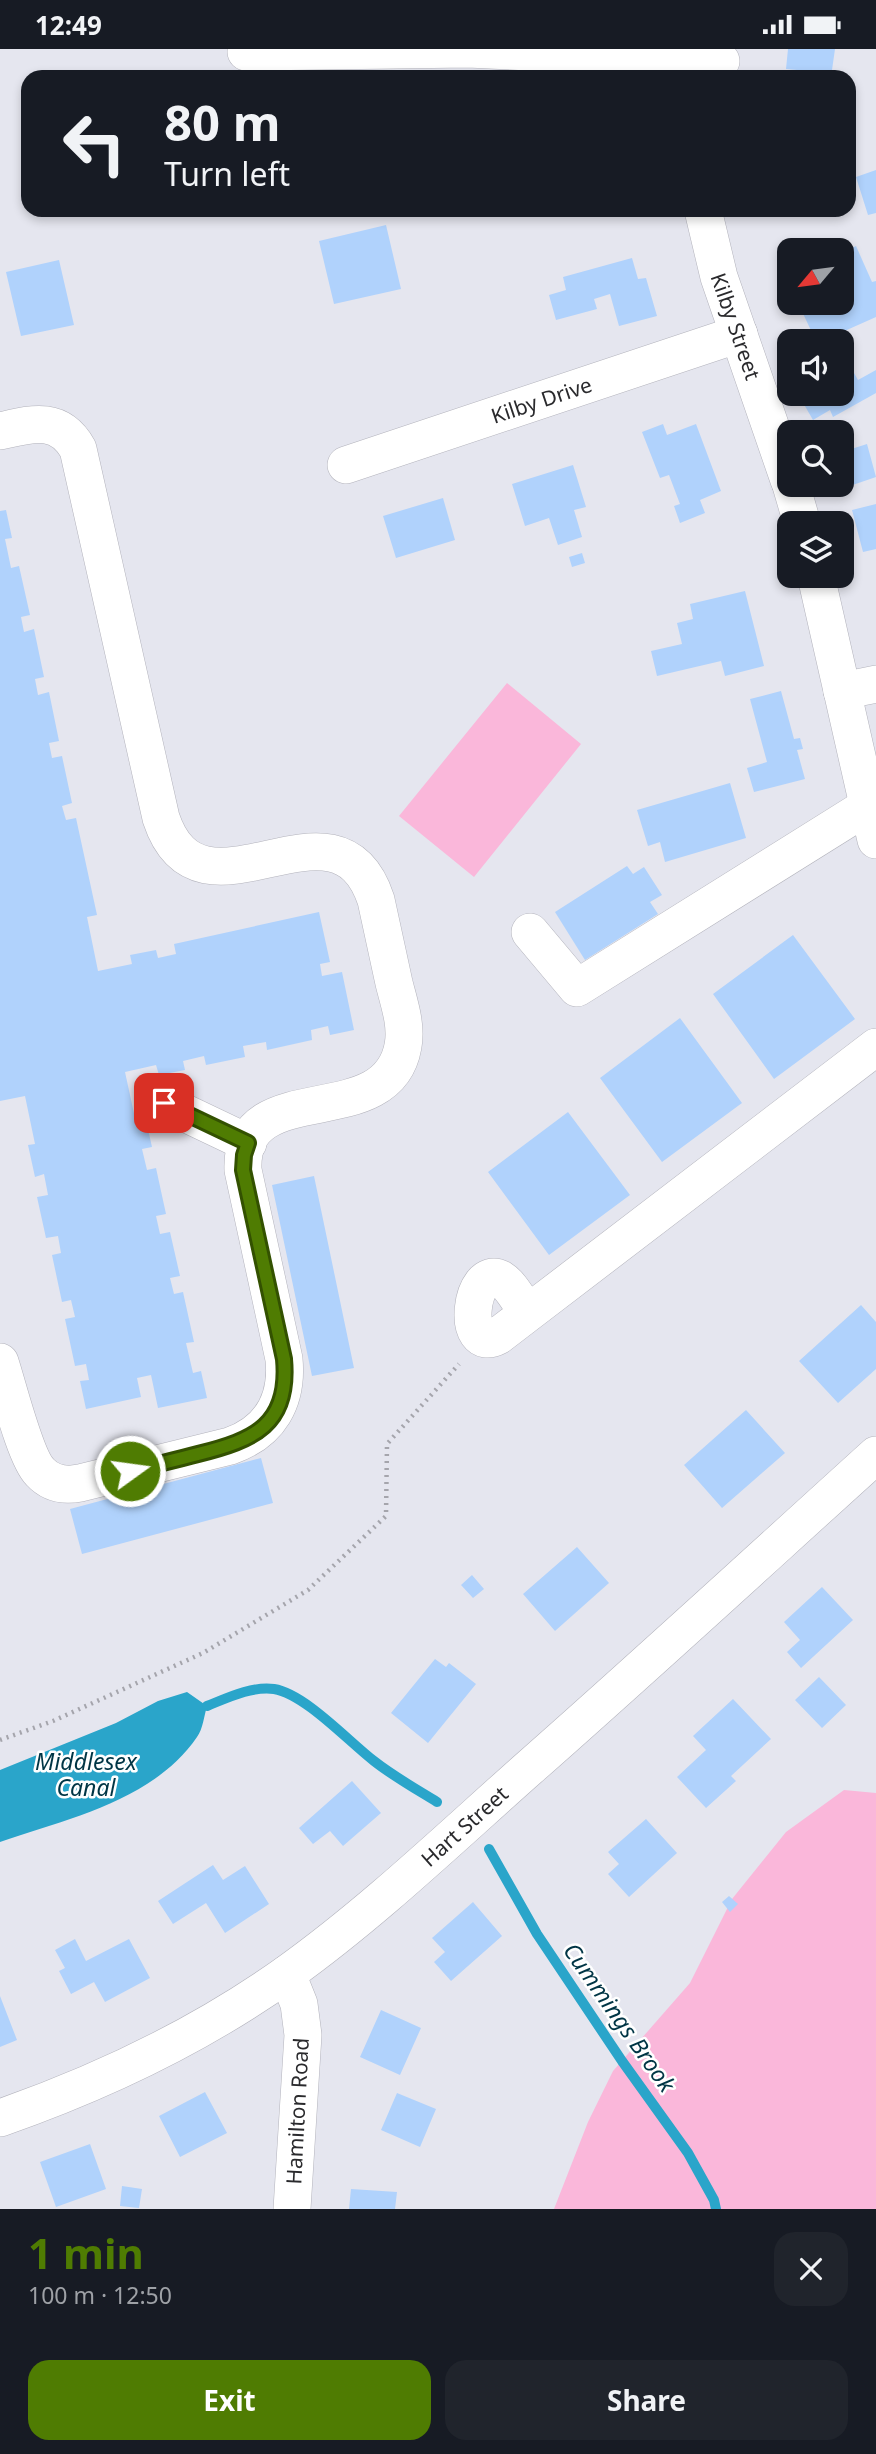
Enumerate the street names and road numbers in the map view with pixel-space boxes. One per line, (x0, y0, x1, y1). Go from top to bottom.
street label: Kilby Street (705, 269, 767, 384)
street label: Kilby Drive (487, 370, 595, 430)
street label: Hart Street (415, 1779, 514, 1873)
street label: Hamilton Road (279, 2037, 315, 2185)

